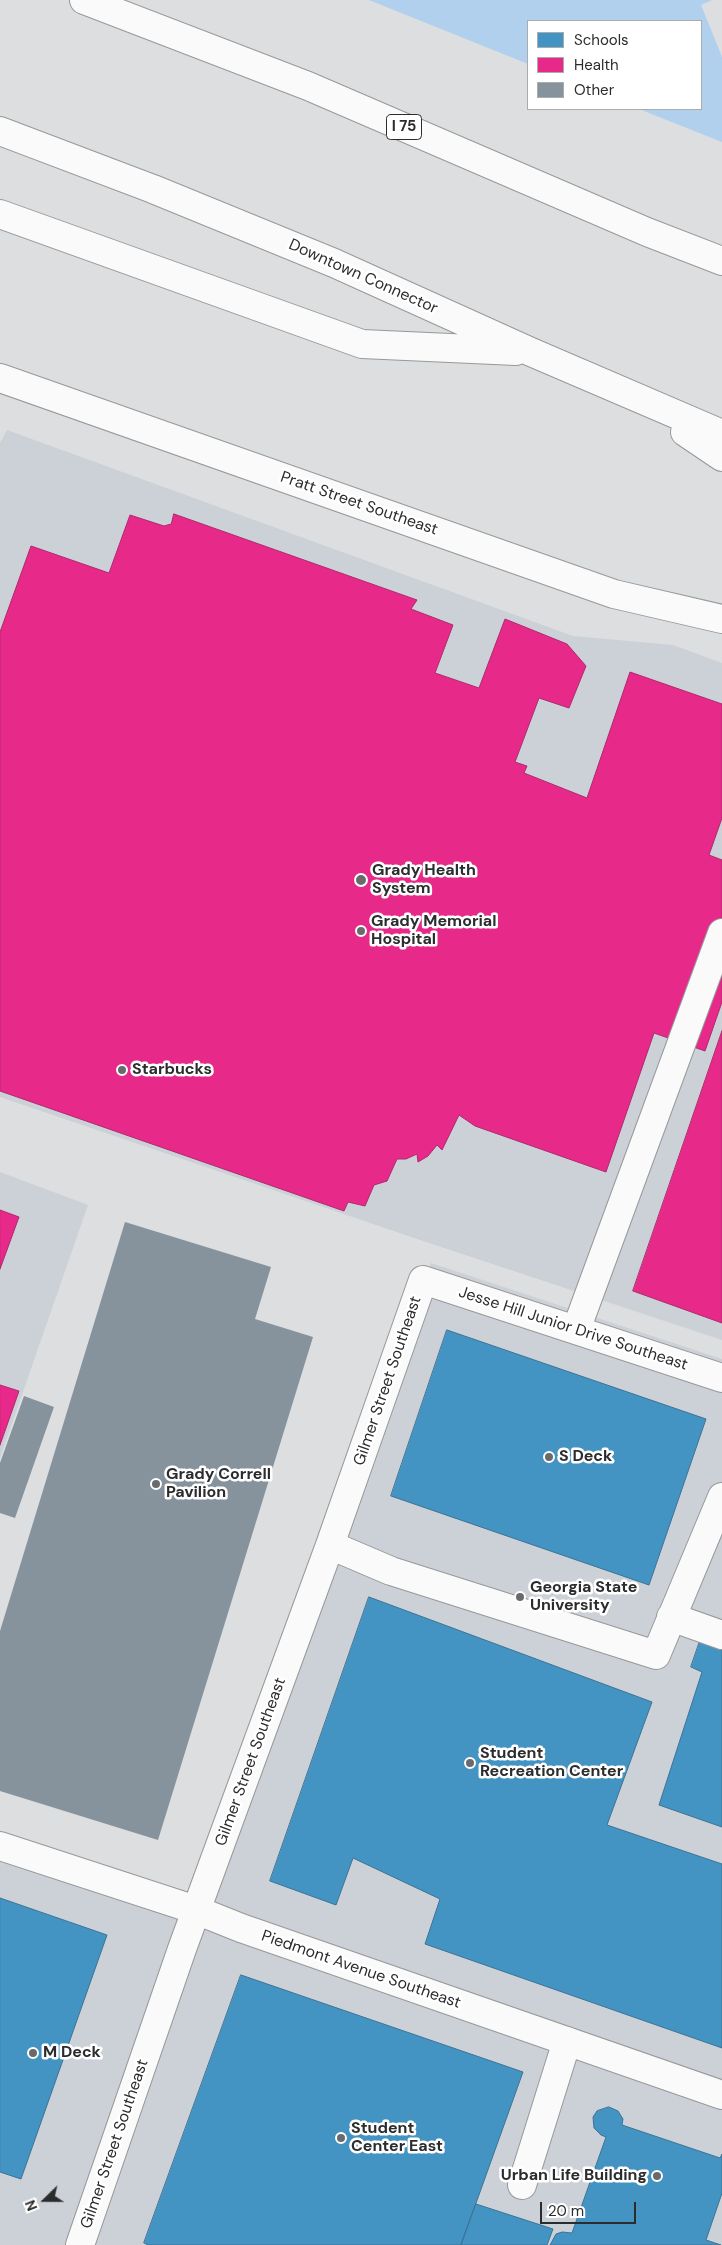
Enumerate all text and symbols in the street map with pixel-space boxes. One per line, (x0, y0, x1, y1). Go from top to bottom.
legend (527, 20, 702, 110)
text: Schools (574, 30, 629, 50)
text: Health (574, 55, 619, 75)
text: Other (574, 80, 614, 100)
road number: I 75 (386, 114, 422, 140)
street label: Downtown Connector (285, 235, 441, 319)
street label: Pratt Street Southeast (278, 468, 440, 540)
place label: Grady Health System (372, 861, 476, 899)
marker: Grady Health System (354, 873, 368, 887)
place label: Grady Memorial Hospital (371, 912, 496, 950)
marker: Grady Memorial Hospital (355, 925, 367, 937)
place label: Starbucks (132, 1060, 212, 1080)
marker: Starbucks (116, 1064, 128, 1076)
street label: Jesse Hill Junior Drive Southeast (456, 1283, 690, 1375)
street label: Gilmer Street Southeast (350, 1294, 426, 1468)
place label: S Deck (559, 1447, 612, 1467)
marker: S Deck (543, 1451, 555, 1463)
place label: Grady Correll Pavilion (166, 1465, 271, 1503)
marker: Grady Correll Pavilion (150, 1478, 162, 1490)
place label: Georgia State University (530, 1578, 637, 1616)
marker: Georgia State University (514, 1591, 526, 1603)
street label: Gilmer Street Southeast (212, 1675, 290, 1849)
place label: Student Recreation Center (480, 1744, 623, 1782)
marker: Student Recreation Center (464, 1757, 476, 1769)
street label: Piedmont Avenue Southeast (259, 1927, 463, 2013)
place label: M Deck (43, 2043, 101, 2063)
marker: M Deck (27, 2047, 39, 2059)
street label: Gilmer Street Southeast (77, 2057, 153, 2231)
place label: Student Center East (351, 2119, 443, 2157)
marker: Student Center East (335, 2132, 347, 2144)
place label: Urban Life Building (501, 2166, 647, 2186)
marker: Urban Life Building (651, 2170, 663, 2182)
north arrow (20, 2175, 70, 2225)
scale bar (542, 2192, 638, 2224)
text: N (21, 2198, 41, 2214)
text: 20 m (548, 2201, 584, 2221)

